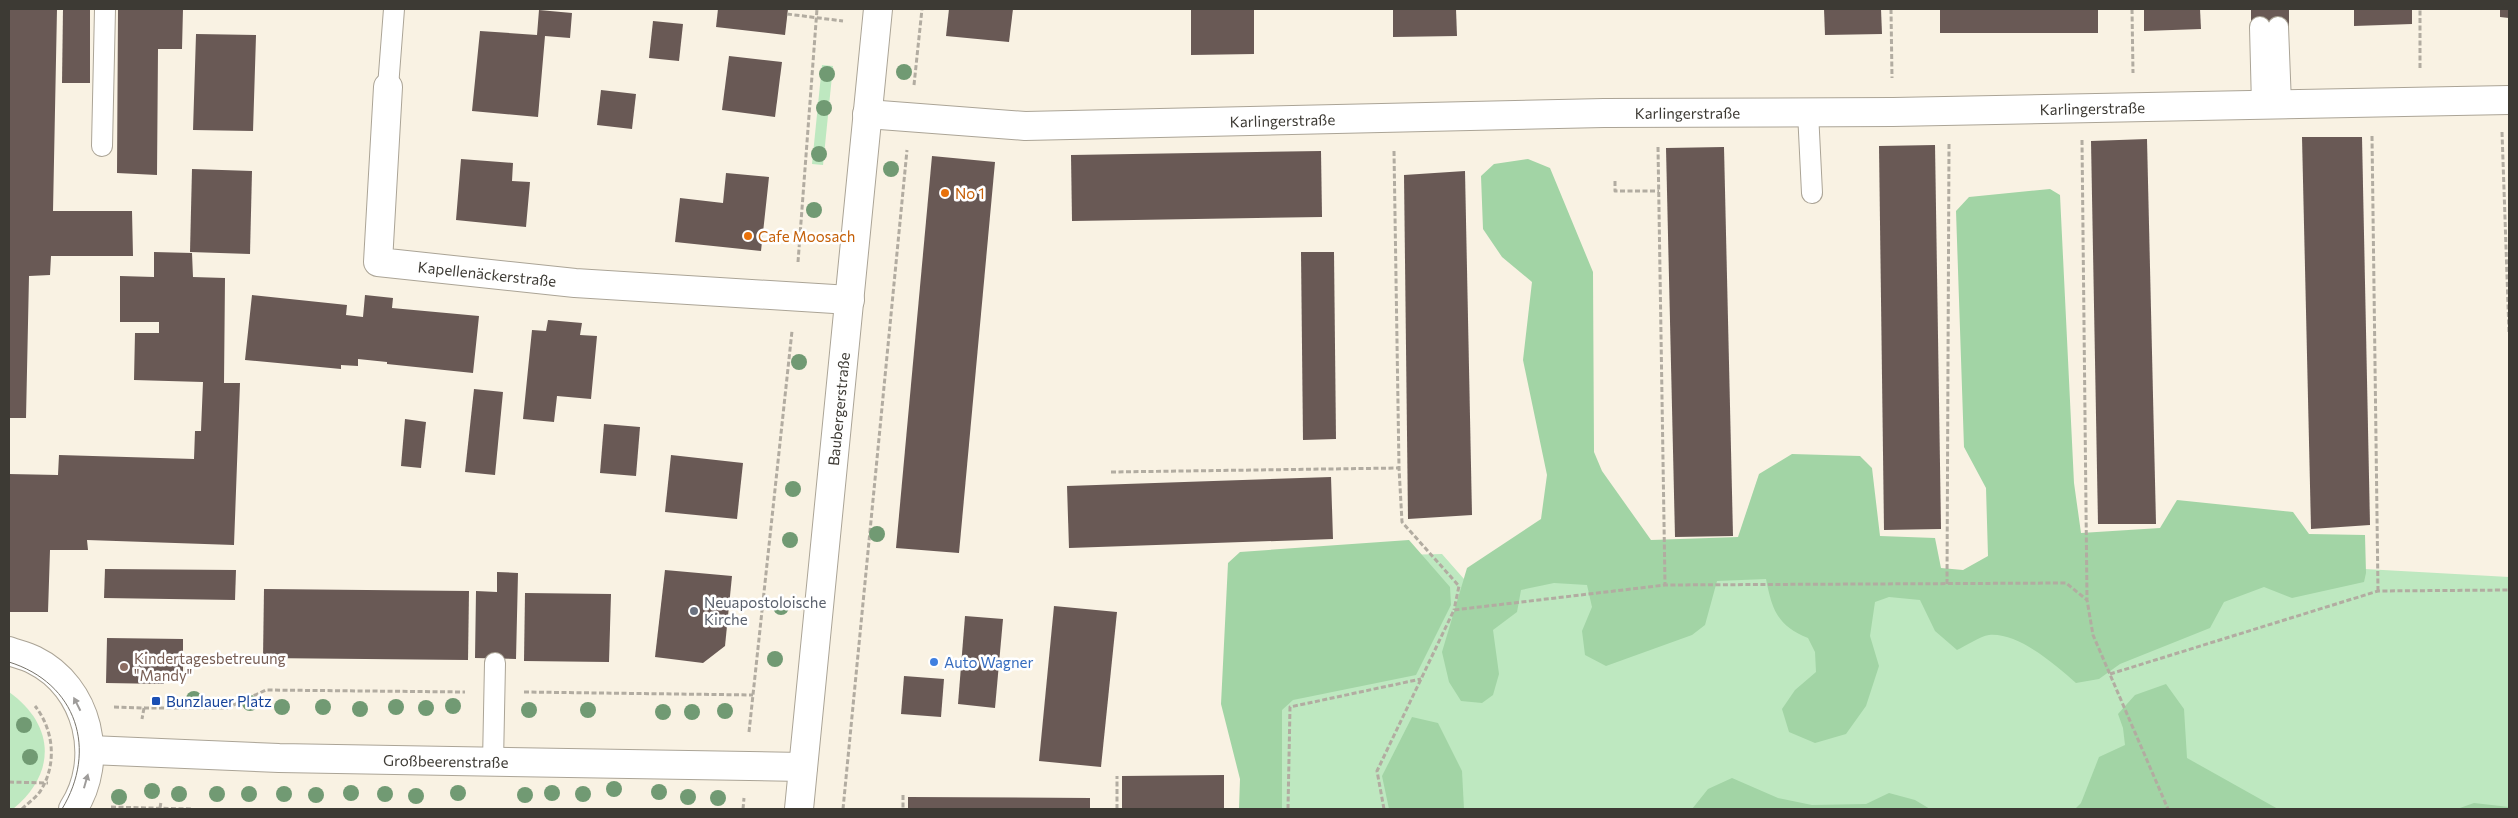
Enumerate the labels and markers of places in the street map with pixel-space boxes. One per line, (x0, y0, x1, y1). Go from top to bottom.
place label: No 1 (955, 184, 985, 202)
marker: No 1 (939, 187, 951, 199)
place label: Cafe Moosach (758, 227, 855, 245)
marker: Cafe Moosach (742, 230, 754, 242)
place label: Neuapostoloische Kirche (704, 593, 826, 628)
marker: Neuapostoloische Kirche (688, 605, 700, 617)
place label: Kindertagesbetreuung "Mandy" (134, 649, 286, 684)
place label: Auto Wagner (944, 653, 1033, 671)
marker: Auto Wagner (928, 656, 940, 668)
marker: Kindertagesbetreuung "Mandy" (118, 661, 130, 673)
place label: Bunzlauer Platz (166, 692, 272, 710)
marker: Bunzlauer Platz (150, 695, 162, 707)

